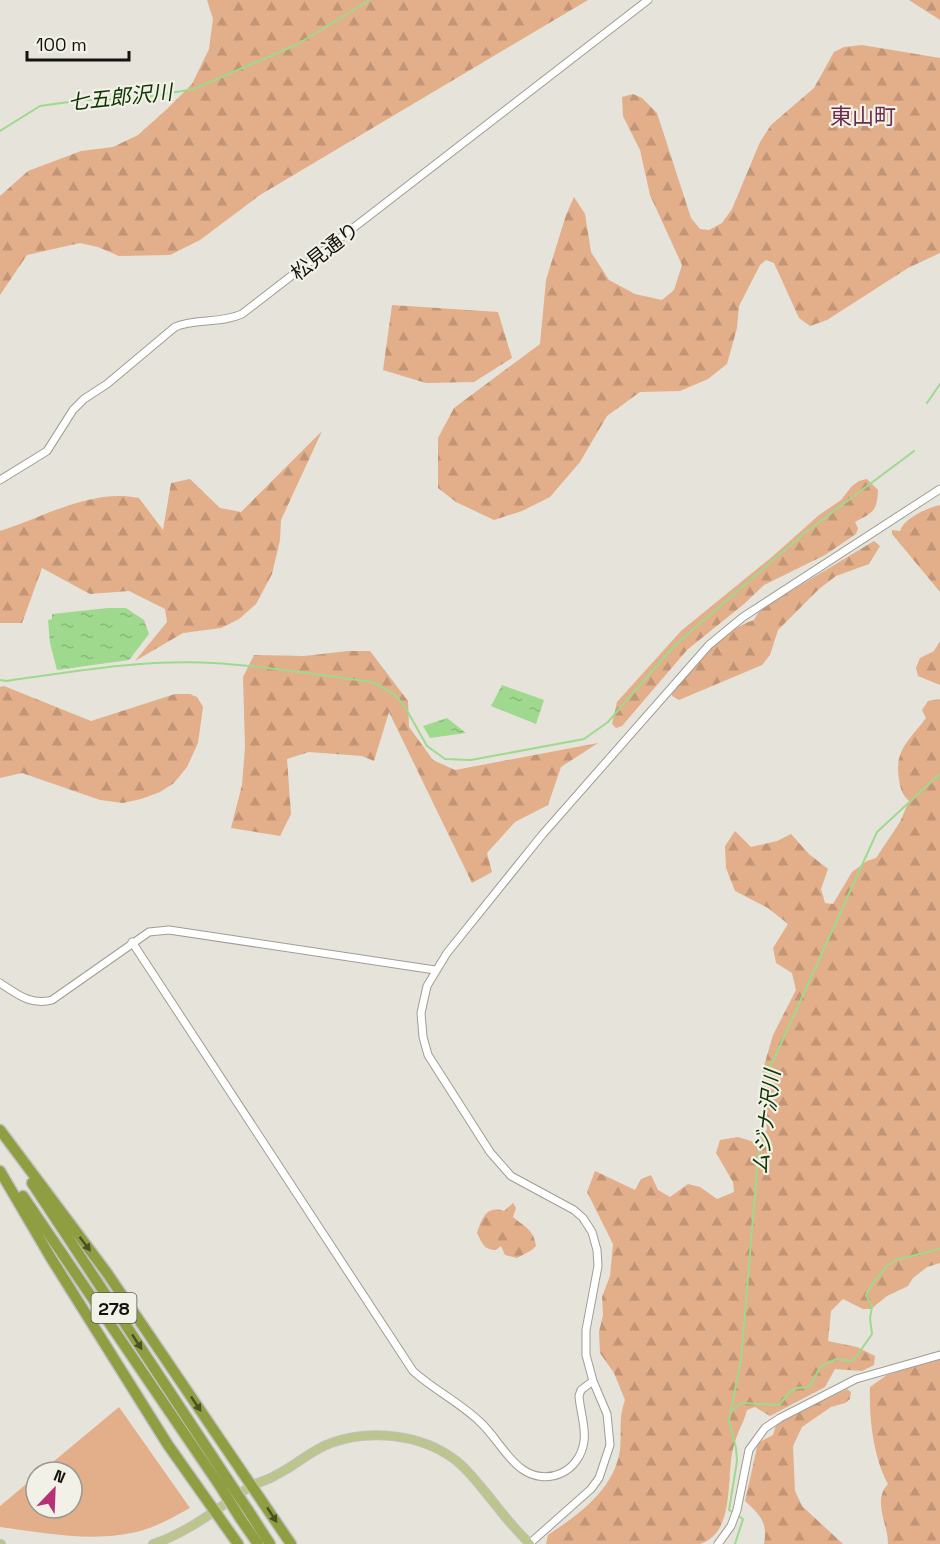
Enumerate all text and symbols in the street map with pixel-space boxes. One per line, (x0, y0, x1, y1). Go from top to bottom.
scale bar (27, 24, 129, 62)
text: 100 m (36, 33, 87, 56)
water label: 七五郎沢川 (66, 78, 176, 116)
district label: 東山町 (830, 102, 896, 130)
street label: 松見通り (285, 216, 365, 286)
water label: ムジナ沢川 (746, 1066, 786, 1176)
one-way arrow (79, 1236, 91, 1251)
road number: 278 (92, 1293, 136, 1323)
one-way arrow (131, 1333, 142, 1350)
one-way arrow (191, 1396, 202, 1412)
north arrow (24, 1460, 84, 1520)
text: N (51, 1465, 69, 1488)
one-way arrow (266, 1506, 278, 1522)

